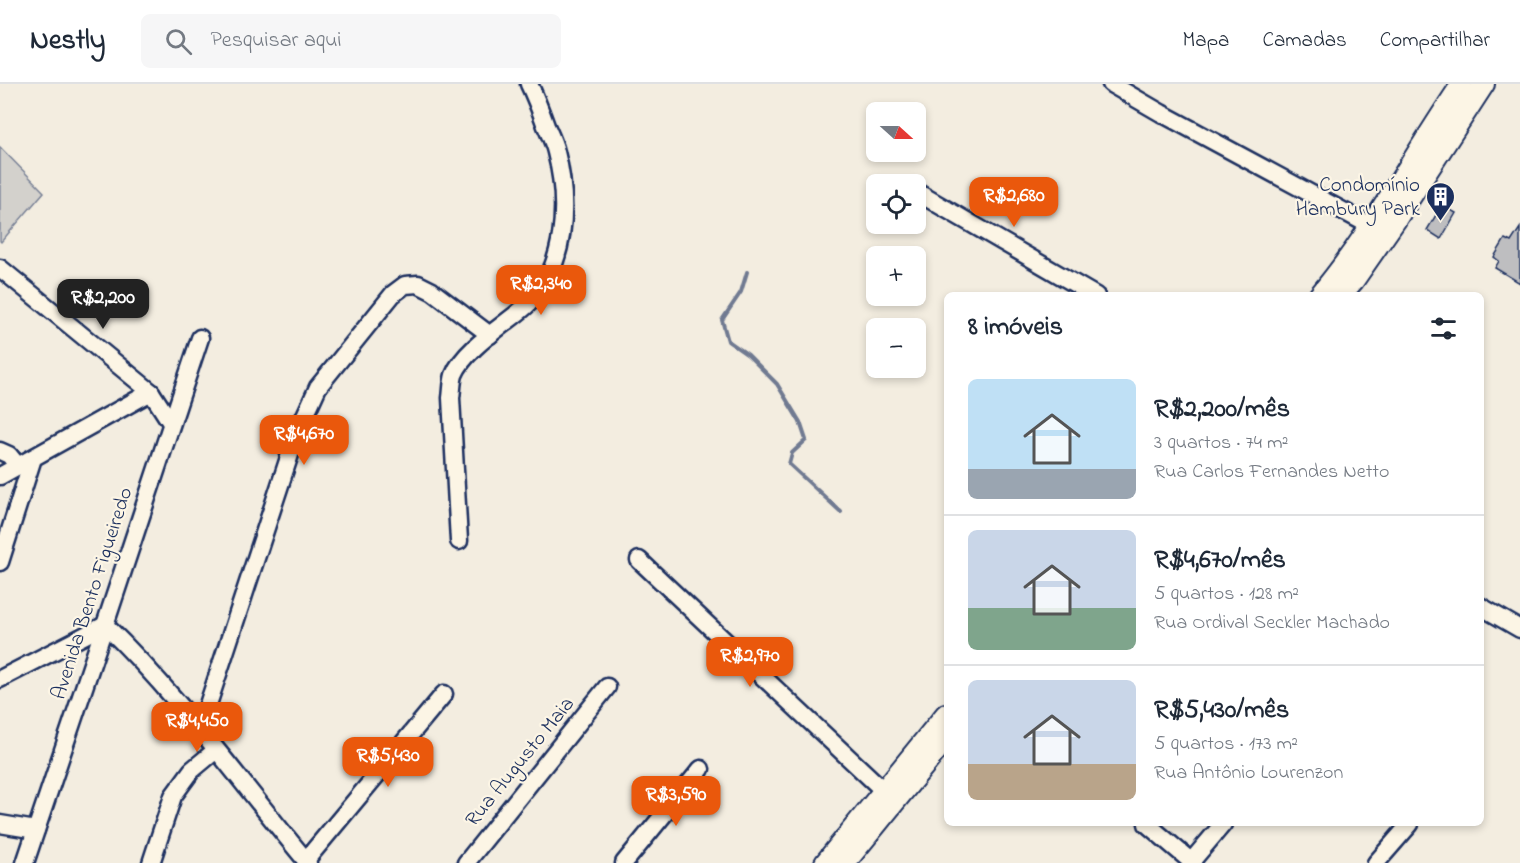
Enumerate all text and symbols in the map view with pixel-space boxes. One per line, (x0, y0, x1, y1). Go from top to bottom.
search box (141, 14, 561, 68)
text: Nestly (30, 21, 105, 62)
icon: search (162, 25, 195, 58)
text: Pesquisar aqui (210, 25, 341, 57)
text: Mapa (1183, 26, 1229, 56)
text: Camadas (1262, 26, 1347, 56)
text: Compartilhar (1380, 26, 1490, 56)
north arrow (866, 102, 926, 162)
map controls (866, 102, 926, 378)
place label: Condomínio Hambury Park (1296, 171, 1421, 227)
button: locate (866, 174, 926, 234)
pin: R$2,680 (959, 177, 1069, 228)
building icon: Condomínio Hambury Park (1425, 180, 1457, 222)
text: R$2,680 (983, 182, 1045, 211)
button: + (866, 246, 926, 306)
pin: R$2,340 (486, 265, 596, 316)
text: R$2,340 (510, 270, 572, 299)
pin: R$2,200 (48, 279, 158, 330)
text: R$2,200 (71, 284, 135, 313)
text: 8 imóveis (968, 309, 1063, 347)
icon: filters (1427, 312, 1460, 345)
button: − (866, 318, 926, 378)
text: R$2,200/mês (1154, 391, 1290, 429)
icon: home (1016, 403, 1088, 475)
pin: R$4,670 (249, 415, 359, 466)
text: R$4,670 (274, 420, 334, 449)
text: 3 quartos · 74 m² (1154, 429, 1288, 458)
text: Rua Carlos Fernandes Netto (1154, 458, 1389, 487)
street label: Avenida Bento Figueiredo (44, 484, 143, 704)
text: R$4,670/mês (1154, 542, 1286, 580)
icon: home (1016, 554, 1088, 626)
text: 5 quartos · 128 m² (1154, 580, 1299, 609)
text: Rua Ordival Seckler Machado (1154, 609, 1390, 638)
pin: R$2,970 (695, 637, 805, 688)
text: R$2,970 (720, 642, 780, 671)
street label: Rua Augusto Maia (459, 691, 584, 835)
text: R$5,430/mês (1154, 692, 1289, 730)
pin: R$4,450 (142, 702, 252, 753)
icon: home (1016, 704, 1088, 776)
text: R$4,450 (165, 707, 229, 736)
text: 5 quartos · 173 m² (1154, 730, 1298, 759)
pin: R$5,430 (333, 737, 443, 788)
text: R$5,430 (356, 742, 420, 771)
text: Rua Antônio Lourenzon (1154, 759, 1343, 788)
pin: R$3,590 (621, 776, 731, 827)
text: R$3,590 (646, 781, 706, 810)

